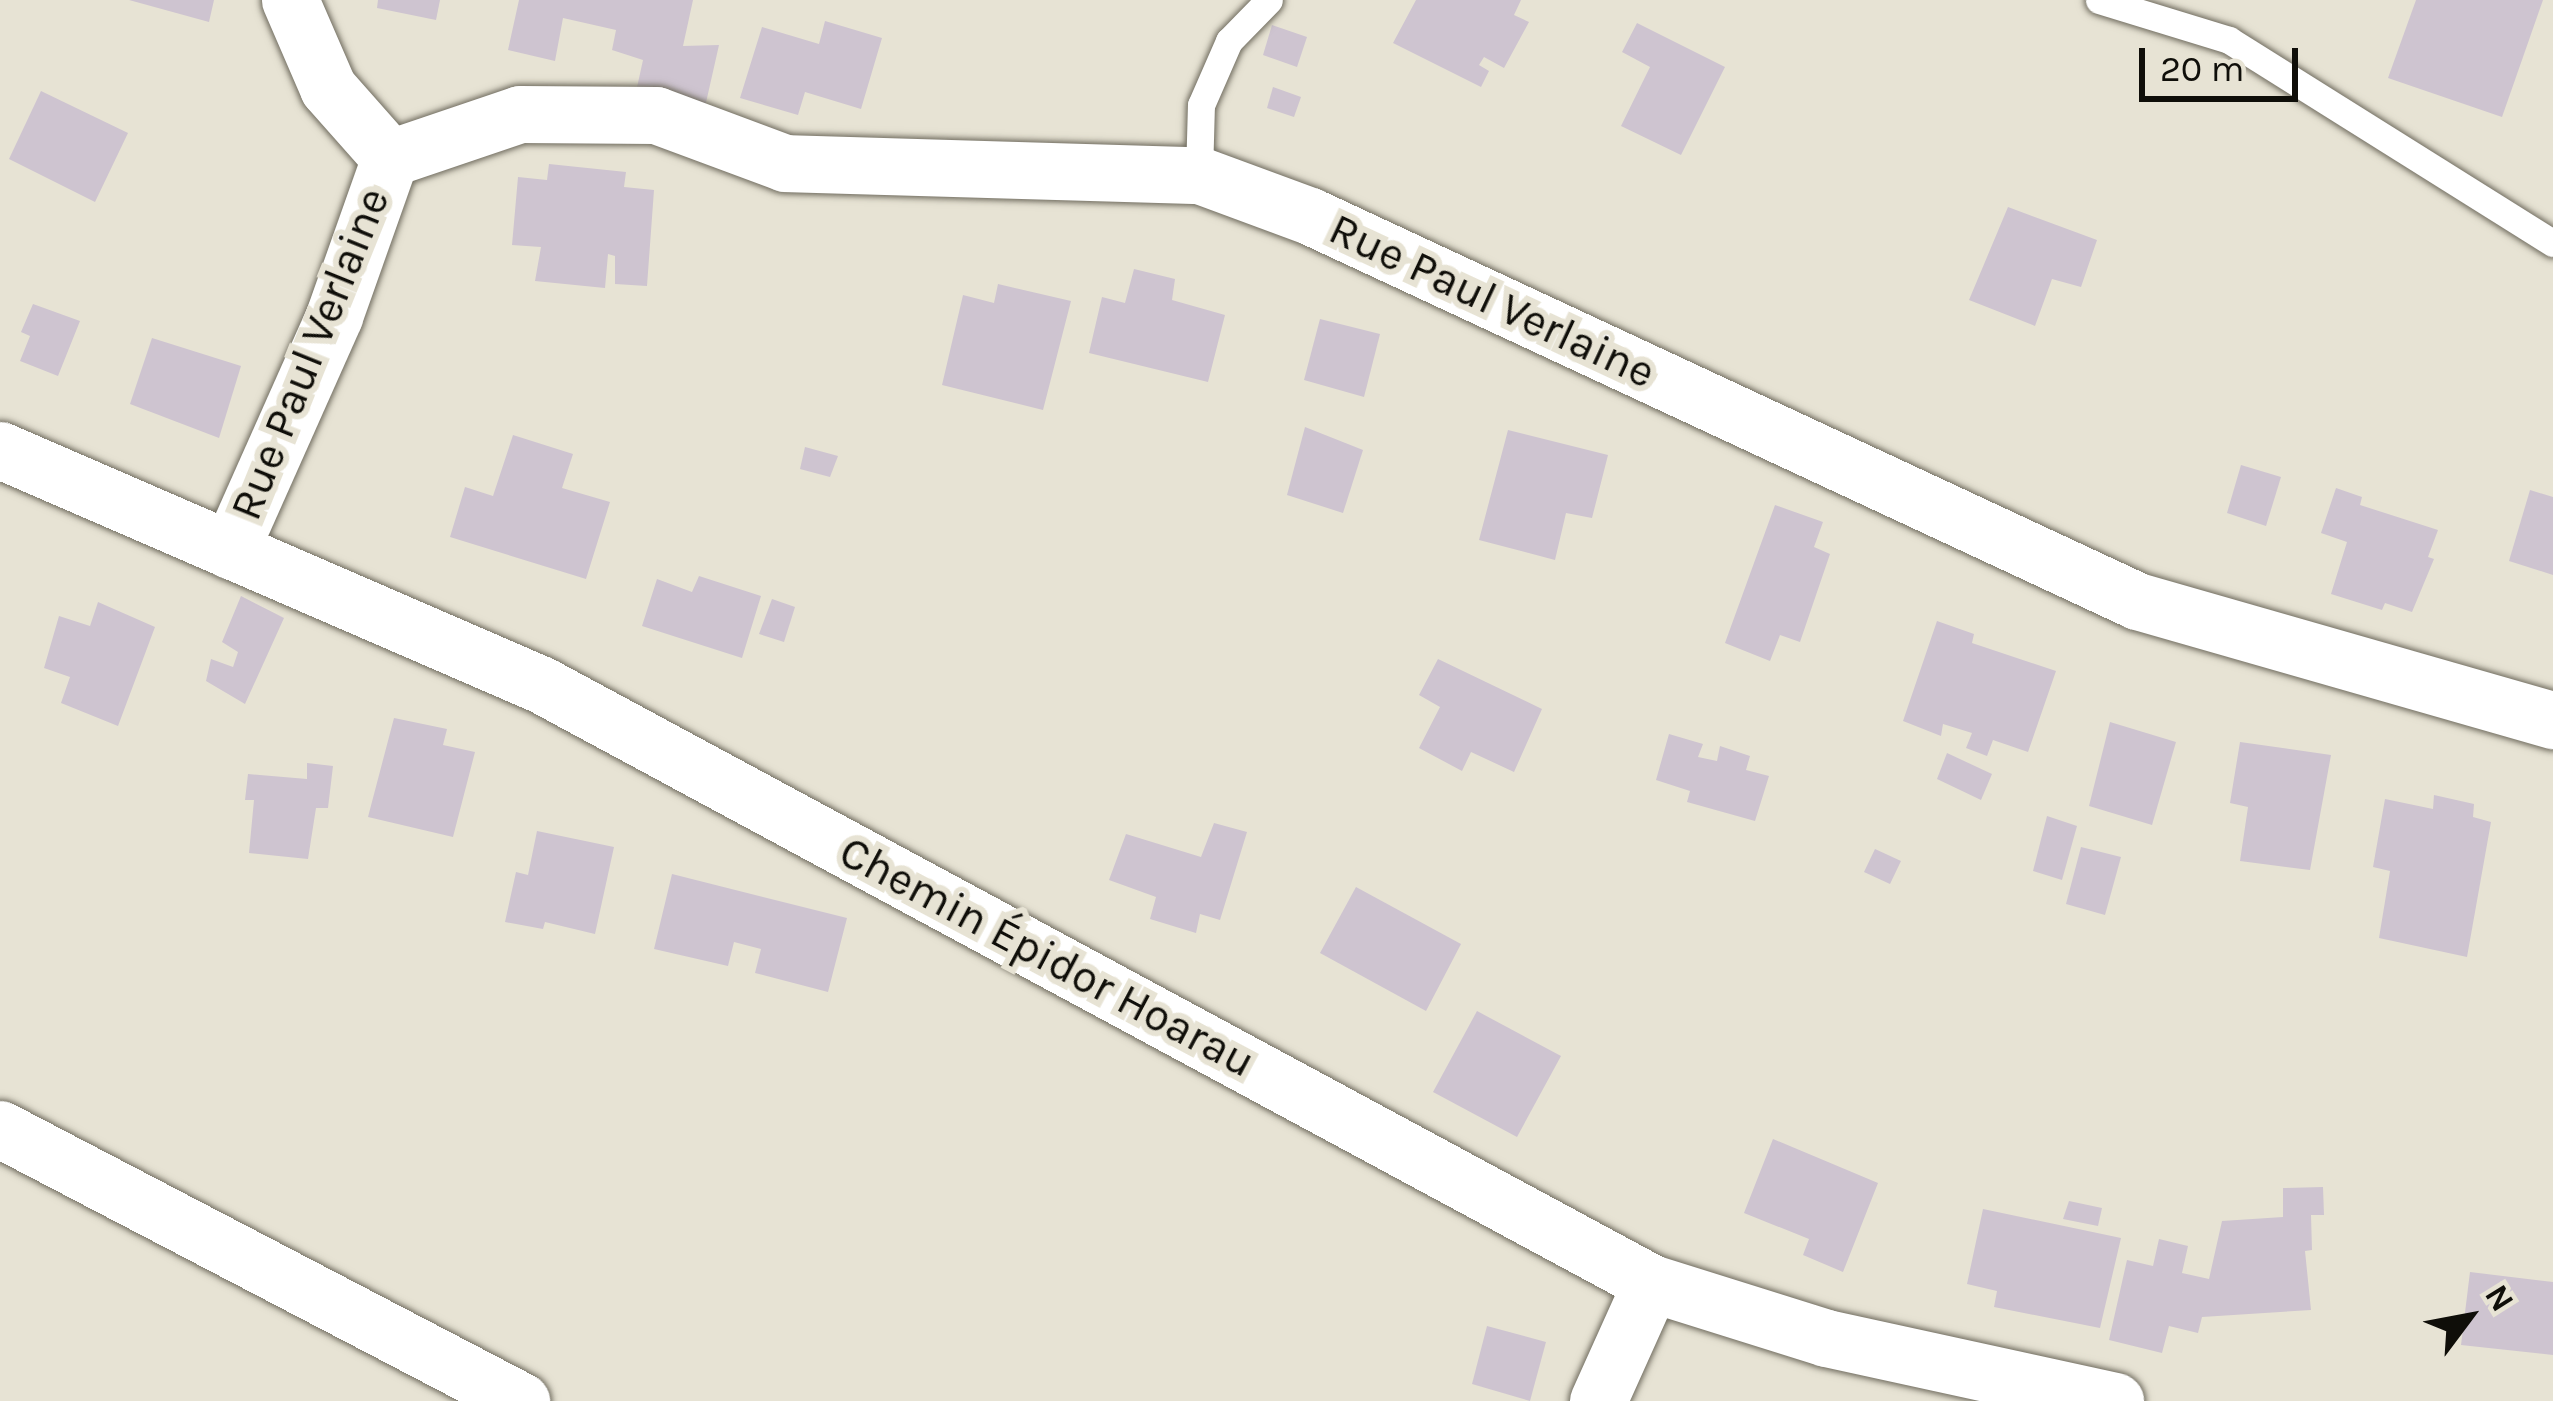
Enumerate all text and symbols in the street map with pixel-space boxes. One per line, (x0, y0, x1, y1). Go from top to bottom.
scale bar (2145, 24, 2304, 98)
text: 20 m (2160, 48, 2244, 90)
street label: Rue Paul Verlaine (219, 180, 401, 528)
street label: Rue Paul Verlaine (1321, 202, 1663, 400)
street label: Chemin Épidor Hoarau (830, 825, 1264, 1089)
north arrow (2409, 1257, 2529, 1377)
text: N (2477, 1278, 2522, 1318)

